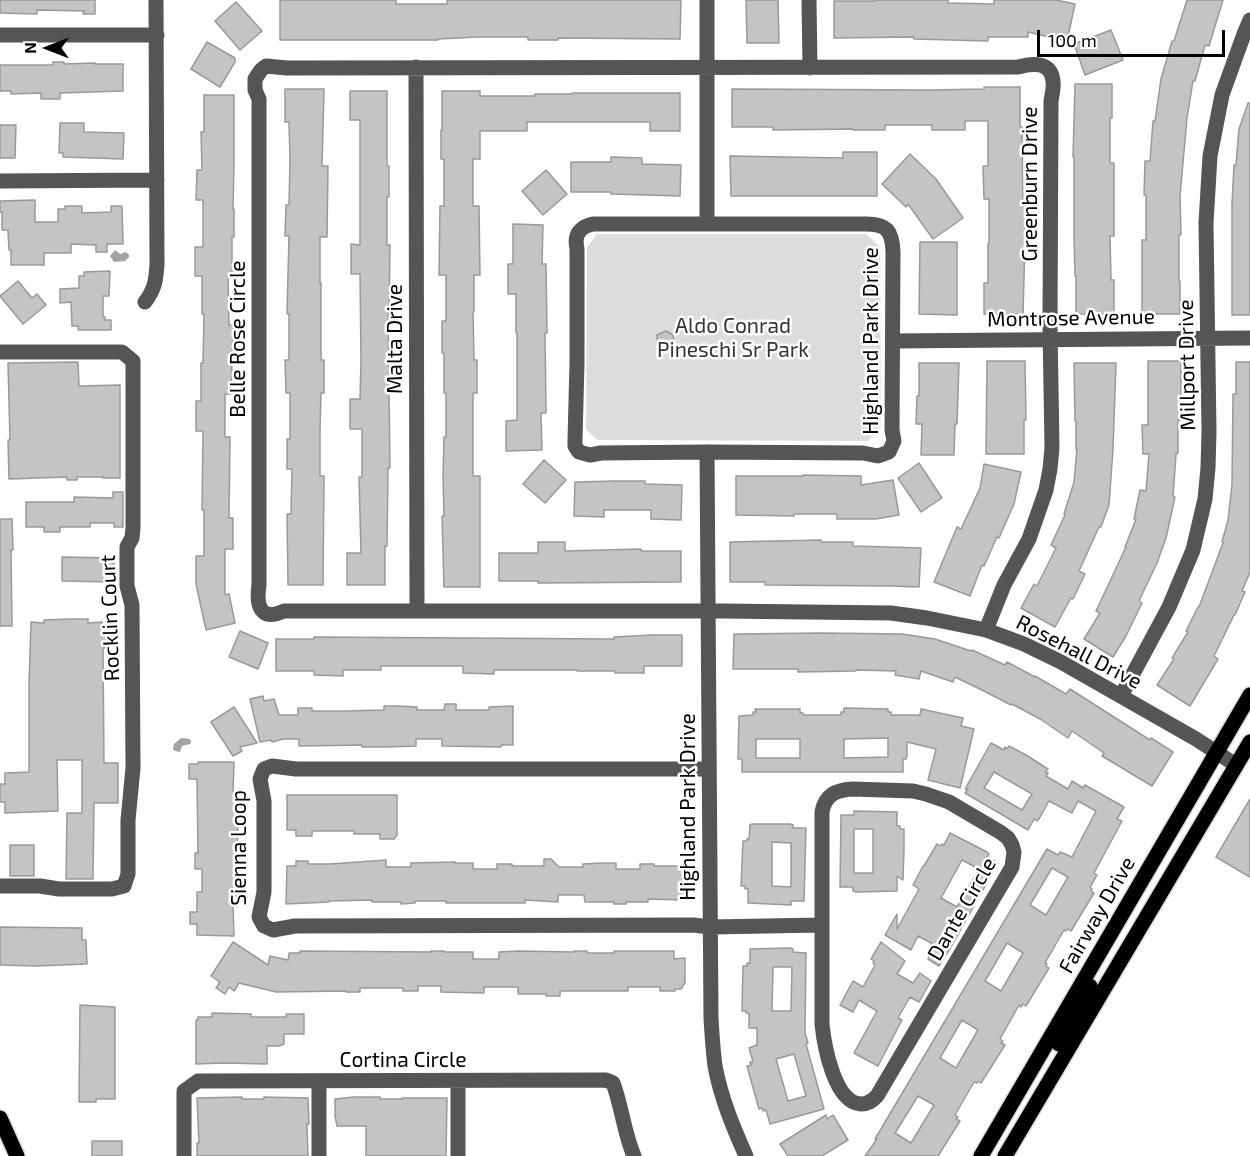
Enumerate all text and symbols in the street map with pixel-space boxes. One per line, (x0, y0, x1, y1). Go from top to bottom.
north arrow (18, 18, 78, 78)
scale bar (1040, 18, 1228, 56)
text: 100 m (1048, 29, 1097, 51)
text: N (20, 42, 39, 54)
street label: Greenburn Drive (1017, 106, 1043, 262)
street label: Highland Park Drive (858, 247, 884, 435)
street label: Belle Rose Circle (225, 260, 251, 418)
street label: Malta Drive (382, 284, 408, 394)
street label: Millport Drive (1173, 299, 1201, 431)
street label: Montrose Avenue (987, 304, 1155, 332)
park label: Aldo Conrad Pineschi Sr Park (657, 313, 809, 363)
street label: Rocklin Court (95, 554, 125, 682)
street label: Rosehall Drive (1012, 610, 1146, 694)
street label: Highland Park Drive (675, 713, 701, 901)
street label: Sienna Loop (226, 790, 252, 906)
street label: Fairway Drive (1053, 852, 1141, 978)
street label: Dante Circle (922, 853, 1002, 965)
street label: Cortina Circle (339, 1047, 467, 1073)

